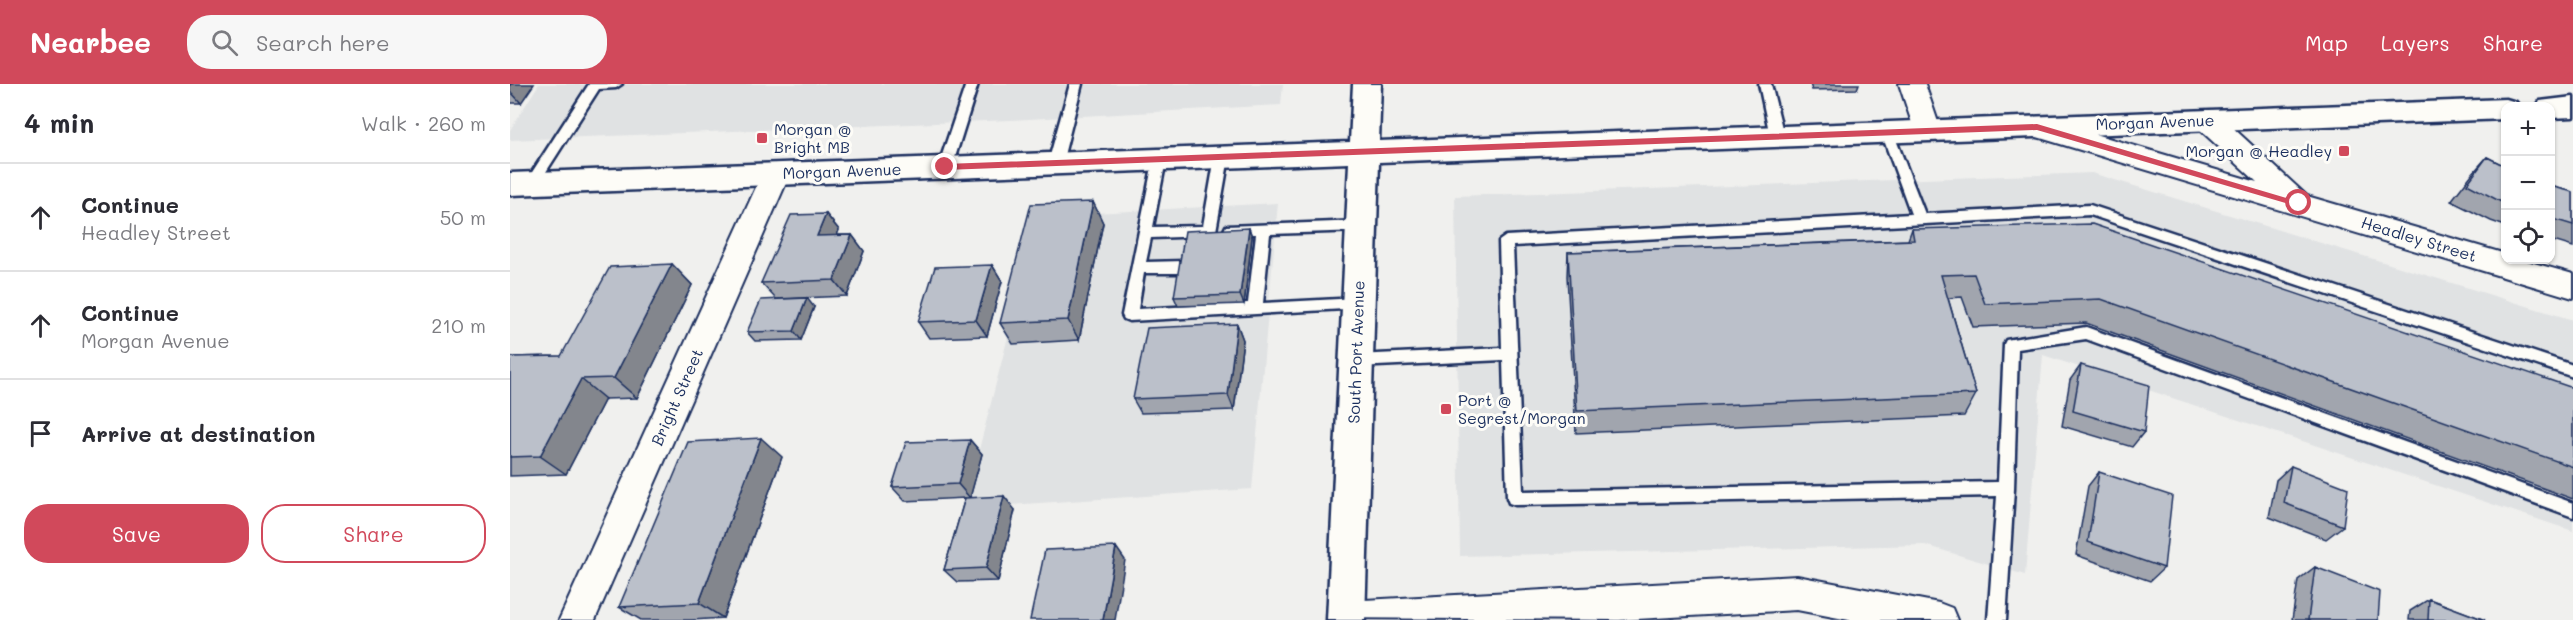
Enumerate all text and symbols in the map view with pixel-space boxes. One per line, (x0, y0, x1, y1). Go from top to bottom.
search box (187, 15, 607, 69)
text: Nearbee (30, 24, 151, 60)
icon: search (208, 26, 241, 59)
text: Search here (256, 28, 390, 57)
text: Map (2305, 29, 2348, 56)
text: Layers (2381, 29, 2450, 56)
text: Share (2483, 29, 2543, 56)
map controls (2501, 102, 2555, 264)
button: + (2501, 102, 2555, 156)
text: 4 min (24, 106, 94, 140)
street label: Morgan Avenue (2095, 109, 2215, 134)
text: Walk · 260 m (361, 110, 486, 136)
place label: Morgan @ Bright MB (774, 118, 852, 157)
marker: Morgan @ Bright MB (755, 131, 769, 145)
place label: Morgan @ Headley (2186, 140, 2332, 161)
marker: Morgan @ Headley (2337, 144, 2351, 158)
route end (931, 153, 957, 179)
button: − (2501, 156, 2555, 210)
street label: Morgan Avenue (782, 158, 902, 183)
route start (2285, 189, 2311, 215)
text: Continue (81, 190, 179, 219)
icon: ahead (24, 201, 57, 234)
text: 50 m (440, 204, 486, 230)
button: locate (2501, 210, 2555, 264)
street label: Headley Street (2359, 211, 2479, 266)
text: Headley Street (81, 219, 231, 245)
street label: South Port Avenue (1343, 280, 1368, 424)
text: Continue (81, 298, 179, 327)
icon: ahead (24, 309, 57, 342)
text: 210 m (431, 312, 486, 338)
text: Morgan Avenue (81, 327, 230, 353)
street label: Bright Street (646, 345, 707, 449)
place label: Port @ Segrest/Morgan (1458, 389, 1586, 428)
marker: Port @ Segrest/Morgan (1439, 402, 1453, 416)
icon: arrive (24, 417, 57, 450)
text: Arrive at destination (81, 419, 316, 448)
button: Save (24, 504, 249, 563)
button: Share (261, 504, 486, 563)

